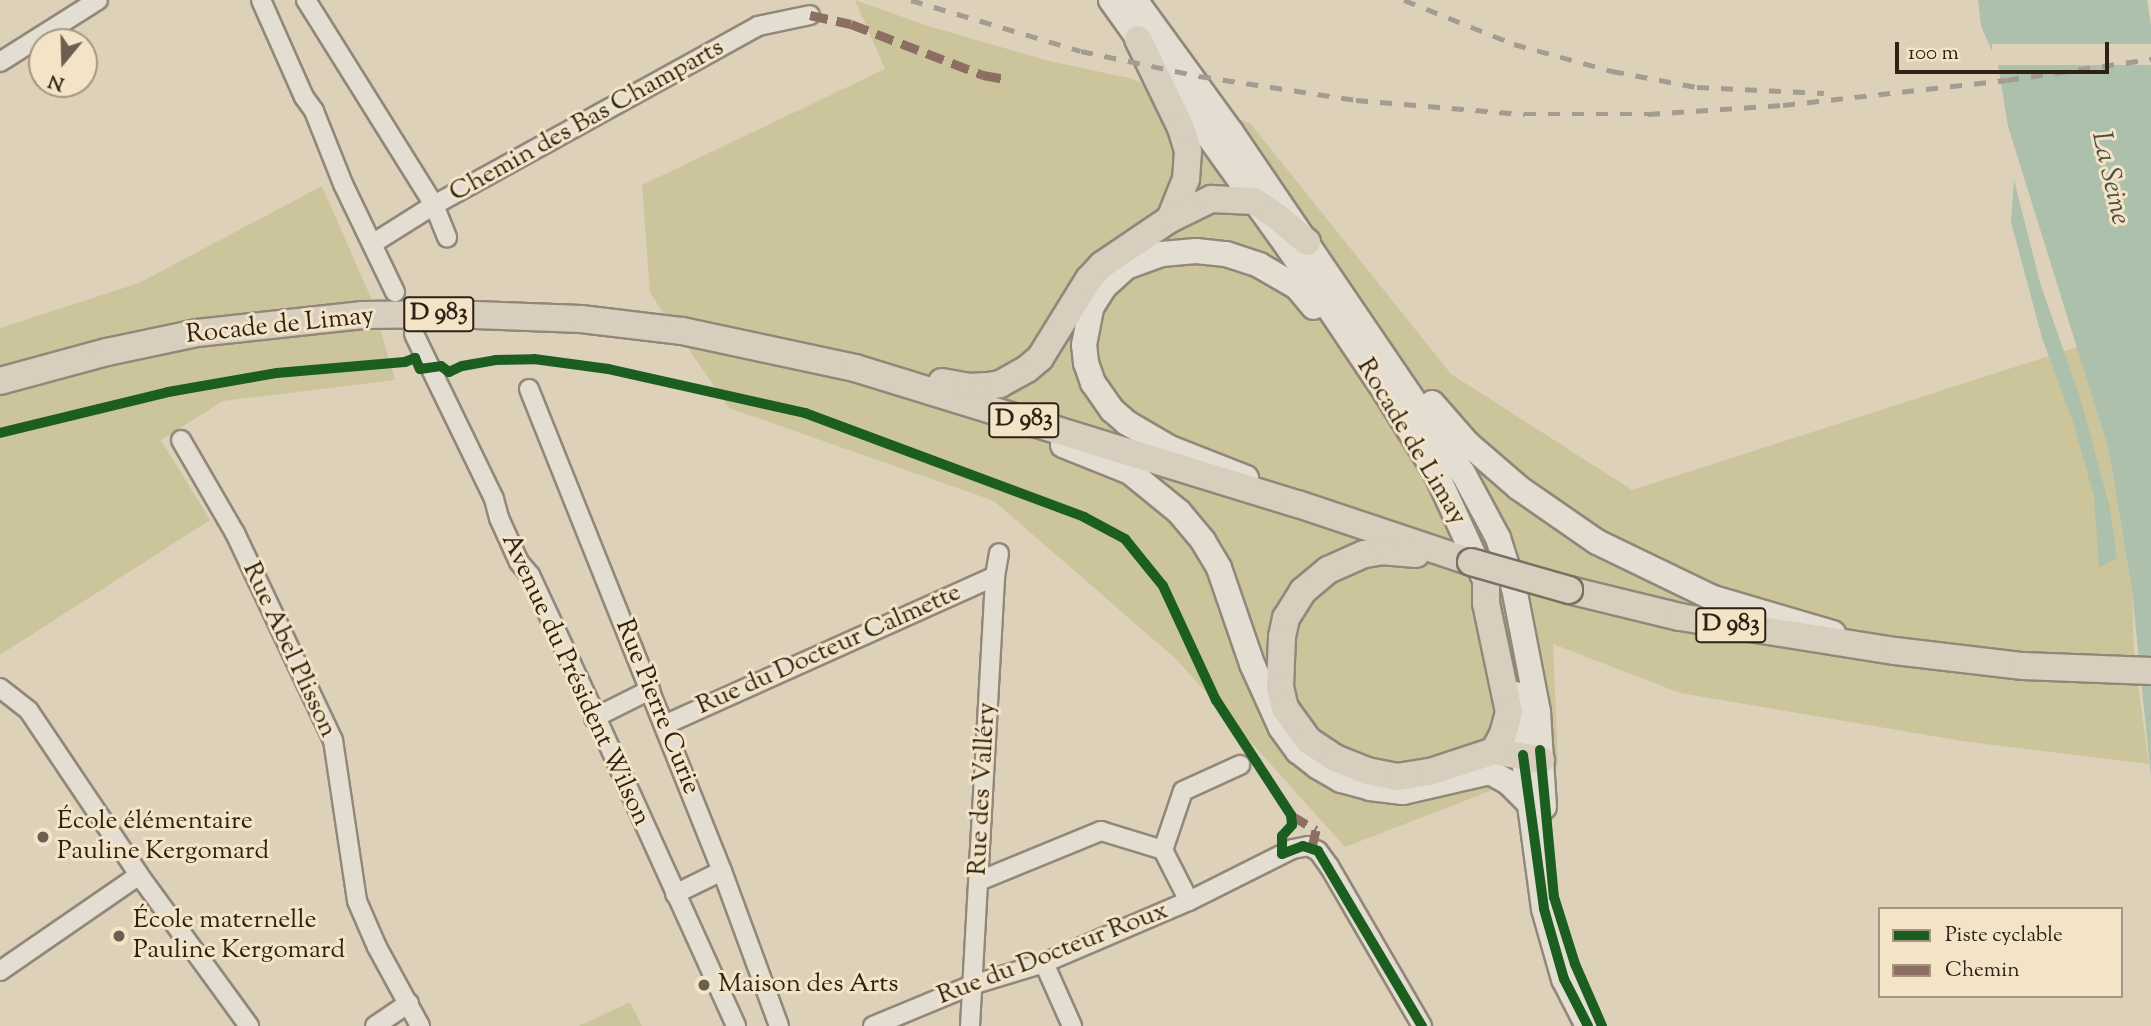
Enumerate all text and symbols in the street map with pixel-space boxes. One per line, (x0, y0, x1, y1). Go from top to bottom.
north arrow (28, 28, 98, 98)
scale bar (1899, 28, 2112, 72)
street label: Chemin des Bas Champarts (444, 33, 730, 209)
text: 100 m (1908, 39, 1959, 69)
text: N (45, 66, 68, 97)
water label: La Seine (2083, 128, 2137, 228)
road number: D 983 (402, 293, 476, 334)
street label: Rocade de Limay (184, 301, 376, 351)
street label: Rocade de Limay (1349, 353, 1473, 531)
road number: D 983 (987, 400, 1061, 440)
street label: Avenue du Président Wilson (493, 529, 657, 831)
street label: Rue Abel Plisson (235, 557, 343, 743)
street label: Rue du Docteur Calmette (692, 578, 966, 722)
road number: D 983 (1694, 604, 1768, 646)
street label: Rue Pierre Curie (608, 615, 706, 799)
street label: Rue des Valléry (963, 702, 1003, 876)
place label: École élémentaire Pauline Kergomard (57, 806, 269, 868)
marker: École élémentaire Pauline Kergomard (35, 829, 51, 845)
street label: Rue du Docteur Roux (933, 896, 1173, 1012)
place label: École maternelle Pauline Kergomard (133, 905, 345, 967)
legend (1878, 907, 2123, 998)
text: Piste cyclable (1945, 921, 2063, 951)
marker: École maternelle Pauline Kergomard (111, 928, 127, 944)
text: Chemin (1945, 956, 2020, 986)
place label: Maison des Arts (718, 969, 898, 1001)
marker: Maison des Arts (696, 977, 712, 993)

